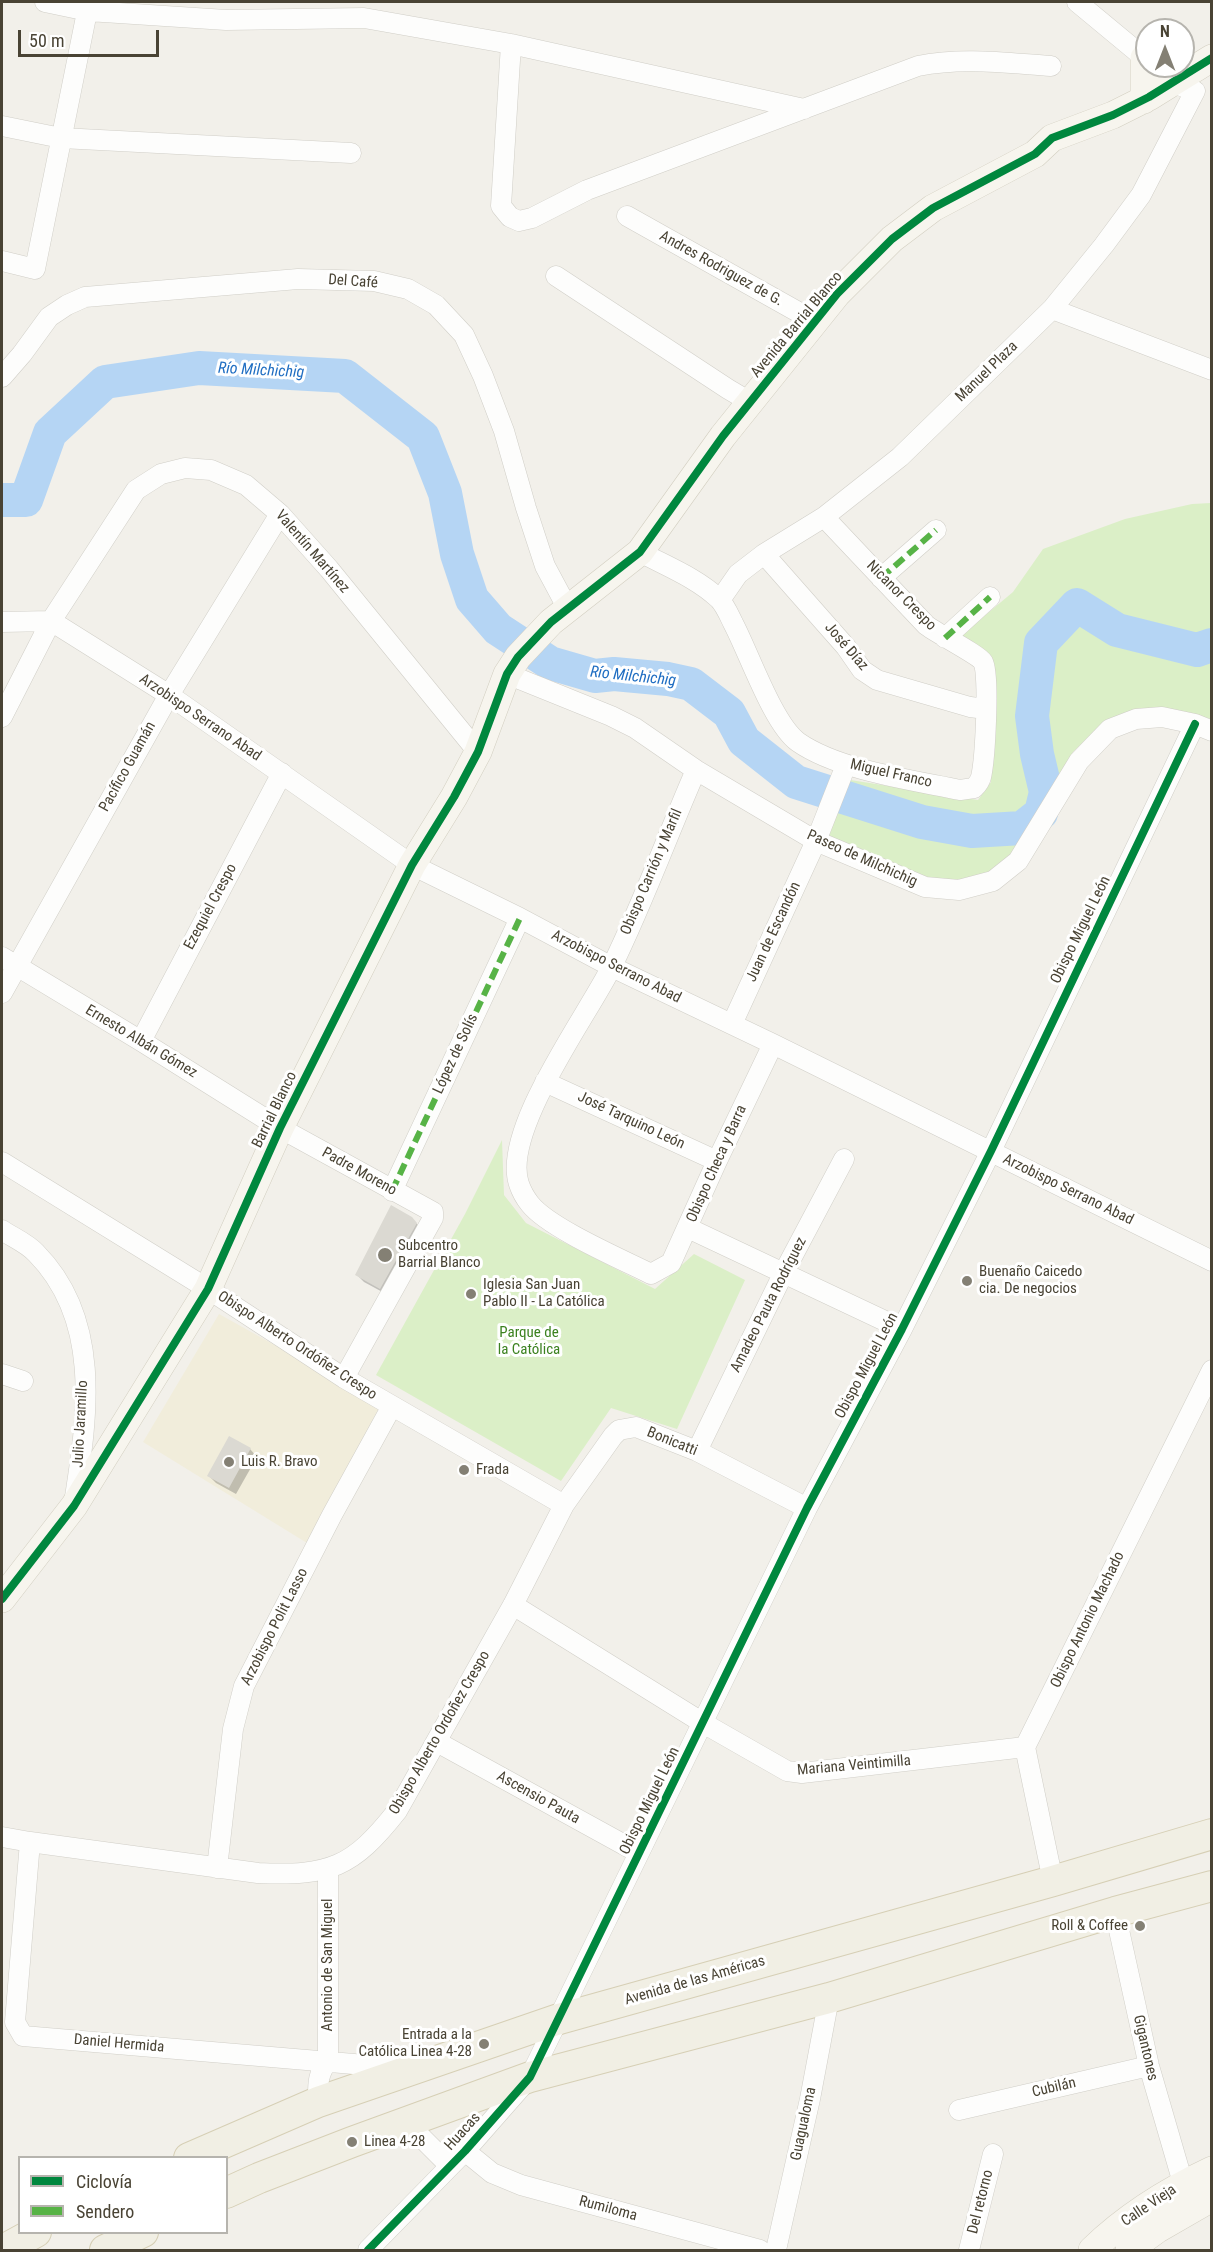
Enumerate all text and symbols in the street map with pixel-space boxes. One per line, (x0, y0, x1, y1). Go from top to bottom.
scale bar (21, 18, 162, 56)
north arrow (1135, 18, 1195, 78)
text: N (1160, 22, 1170, 41)
text: 50 m (29, 30, 64, 51)
street label: Andres Rodriguez de G. (656, 228, 786, 310)
street label: Avenida Barrial Blanco (747, 268, 847, 382)
street label: Del Café (328, 271, 378, 293)
street label: Manuel Plaza (952, 338, 1022, 406)
water label: Río Milchichig (217, 359, 305, 383)
street label: Valentín Martínez (271, 507, 353, 597)
street label: Nicanor Crespo (862, 557, 940, 635)
street label: José Díaz (820, 619, 872, 675)
water label: Río Milchichig (589, 663, 677, 691)
street label: Arzobispo Serrano Abad (136, 671, 264, 765)
street label: Pacífico Guamán (96, 719, 160, 815)
street label: Miguel Franco (848, 756, 934, 792)
street label: Obispo Carrión y Marfil (617, 806, 687, 938)
street label: Paseo de Milchichig (804, 827, 920, 891)
street label: Ezequiel Crespo (181, 861, 241, 953)
street label: Obispo Miguel León (1047, 873, 1115, 987)
street label: Juan de Escandón (743, 879, 805, 985)
street label: Arzobispo Serrano Abad (548, 927, 684, 1007)
street label: Ernesto Albán Gómez (82, 1002, 200, 1082)
street label: López de Solís (430, 1011, 482, 1097)
street label: Barrial Blanco (249, 1069, 301, 1151)
street label: José Tarquino León (575, 1088, 687, 1154)
street label: Obispo Checa y Barra (683, 1103, 751, 1225)
street label: Padre Moreno (318, 1144, 400, 1200)
street label: Arzobispo Serrano Abad (1000, 1151, 1136, 1229)
street label: Amadeo Pauta Rodríguez (727, 1234, 811, 1376)
place label: Subcentro Barrial Blanco (398, 1237, 481, 1272)
marker: Subcentro Barrial Blanco (376, 1246, 394, 1264)
place label: Buenaño Caicedo cia. De negocios (979, 1263, 1082, 1298)
marker: Buenaño Caicedo cia. De negocios (960, 1274, 974, 1288)
place label: Iglesia San Juan Pablo II - La Católica (483, 1276, 605, 1311)
marker: Iglesia San Juan Pablo II - La Católica (464, 1287, 478, 1301)
street label: Obispo Alberto Ordóñez Crespo (214, 1288, 380, 1404)
street label: Obispo Miguel León (832, 1310, 902, 1422)
park label: Parque de la Católica (498, 1324, 560, 1359)
street label: Julio Jaramillo (70, 1380, 92, 1468)
street label: Bonicatti (644, 1424, 700, 1460)
place label: Luis R. Bravo (241, 1453, 318, 1471)
marker: Luis R. Bravo (222, 1455, 236, 1469)
place label: Frada (476, 1461, 509, 1479)
marker: Frada (457, 1463, 471, 1477)
street label: Obispo Antonio Machado (1047, 1549, 1129, 1691)
street label: Arzobispo Polit Lasso (238, 1565, 312, 1689)
street label: Obispo Alberto Ordoñez Crespo (386, 1648, 494, 1818)
street label: Obispo Miguel León (616, 1744, 684, 1858)
street label: Mariana Veintimilla (796, 1752, 912, 1780)
street label: Ascensio Pauta (493, 1768, 583, 1828)
street label: Antonio de San Miguel (319, 1899, 337, 2031)
place label: Roll & Coffee (1051, 1917, 1128, 1935)
marker: Roll & Coffee (1133, 1919, 1147, 1933)
street label: Avenida de las Américas (623, 1952, 767, 2010)
street label: Gigantones (1129, 2013, 1161, 2083)
place label: Entrada a la Católica Linea 4-28 (359, 2026, 472, 2061)
street label: Daniel Hermida (73, 2031, 165, 2057)
marker: Entrada a la Católica Linea 4-28 (477, 2037, 491, 2051)
street label: Cubilán (1030, 2074, 1078, 2102)
street label: Guagualoma (787, 2086, 821, 2162)
street label: Huacas (441, 2109, 485, 2155)
place label: Linea 4-28 (364, 2133, 425, 2151)
marker: Linea 4-28 (345, 2135, 359, 2149)
legend (18, 2156, 228, 2234)
street label: Del retorno (964, 2168, 998, 2236)
text: Ciclovía (76, 2171, 132, 2192)
street label: Calle Vieja (1118, 2181, 1180, 2231)
street label: Rumiloma (577, 2193, 639, 2225)
text: Sendero (76, 2201, 134, 2222)

